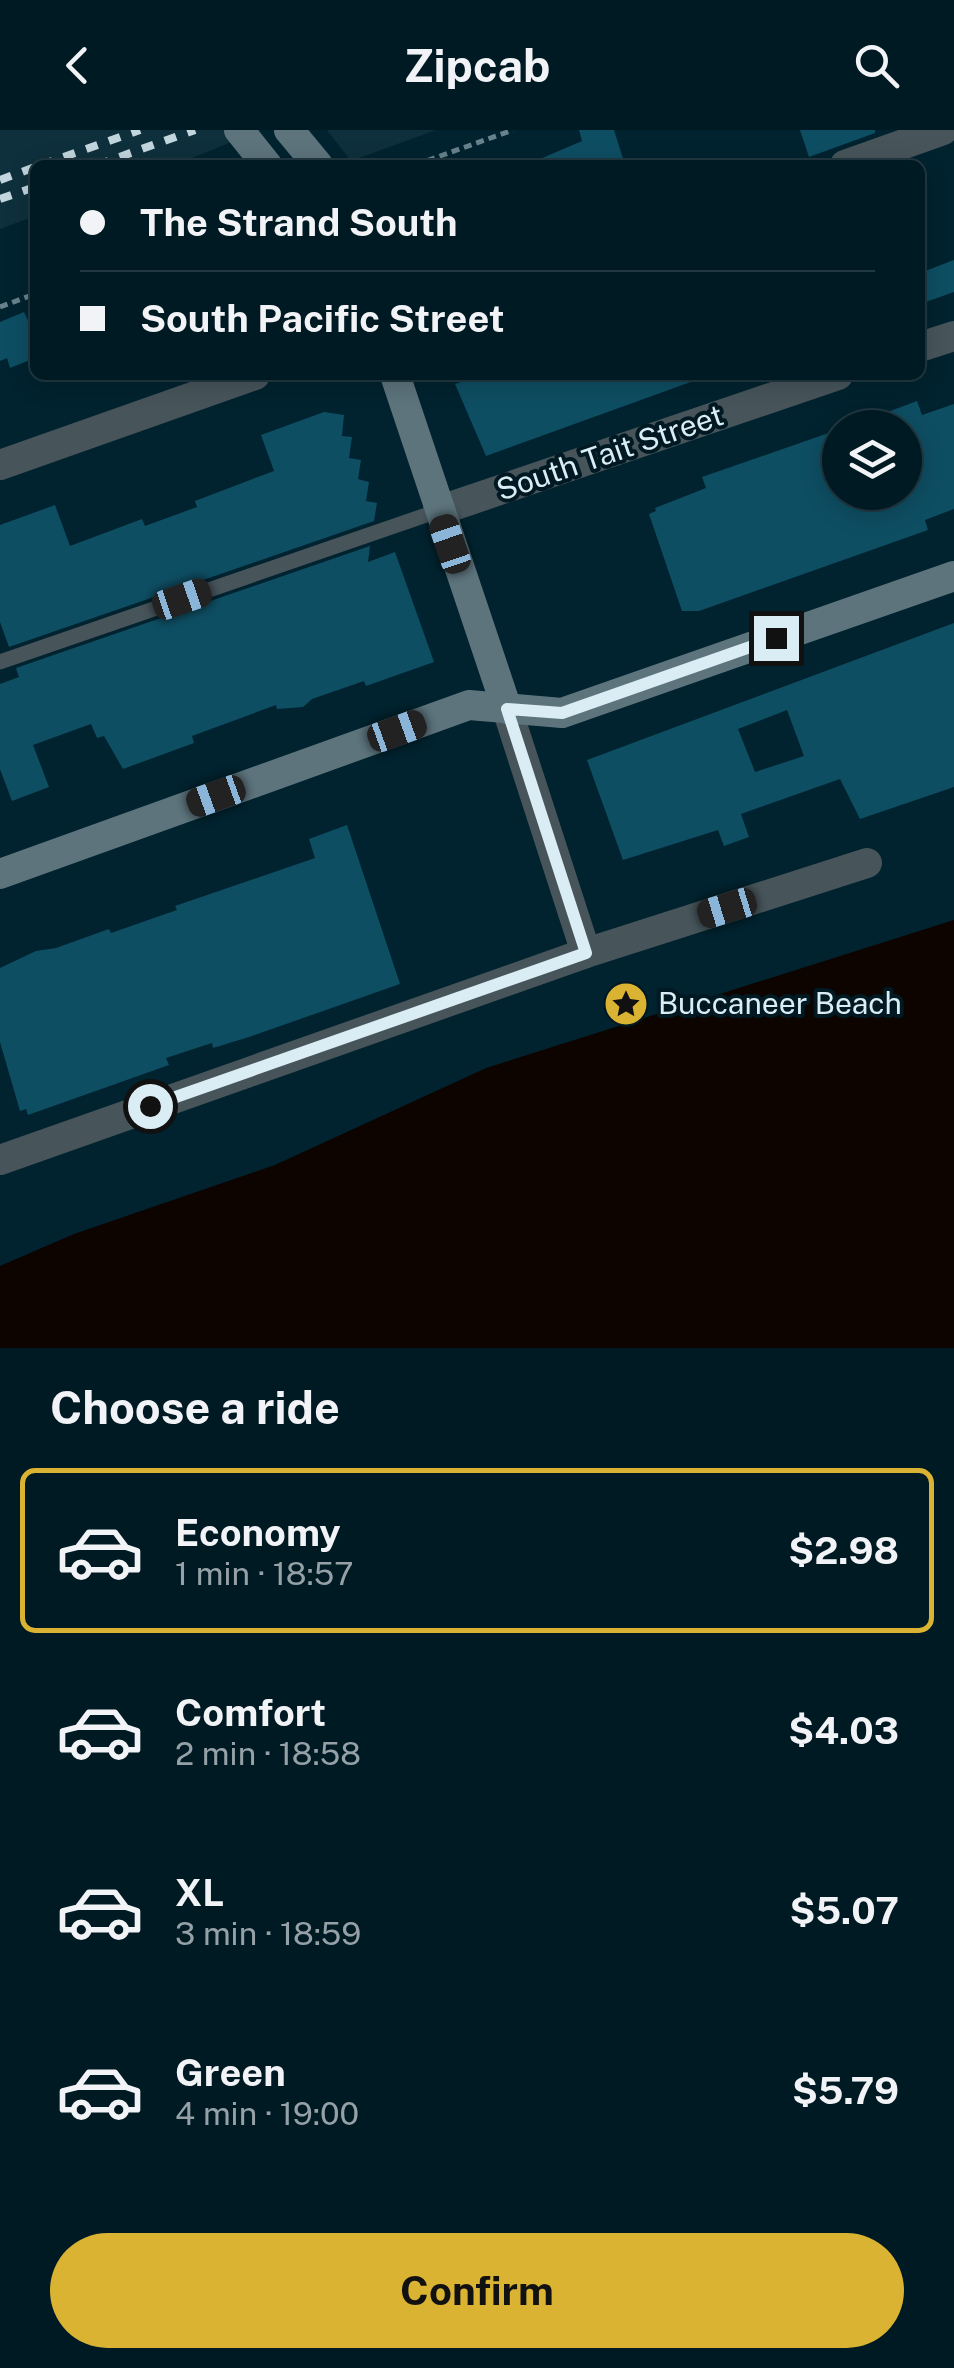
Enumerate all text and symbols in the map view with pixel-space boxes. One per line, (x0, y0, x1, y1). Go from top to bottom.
icon: back (50, 38, 105, 93)
icon: search (849, 38, 904, 93)
text: Zipcab (404, 39, 550, 92)
text: The Strand South (140, 200, 458, 245)
text: South Pacific Street (140, 296, 505, 341)
street label: South Tait Street (492, 396, 728, 508)
map controls (822, 410, 922, 510)
button: layers (822, 410, 922, 510)
car (426, 511, 474, 577)
car (149, 575, 215, 623)
route end (754, 616, 799, 661)
car (364, 707, 430, 755)
car (183, 772, 249, 820)
car (694, 885, 760, 931)
place icon: Buccaneer Beach (603, 981, 649, 1027)
place label: Buccaneer Beach (658, 985, 902, 1021)
route start (128, 1084, 173, 1129)
text: Choose a ride (50, 1381, 340, 1434)
icon: car (55, 1506, 145, 1596)
text: Economy (175, 1510, 341, 1555)
text: $2.98 (788, 1528, 899, 1573)
text: 1 min · 18:57 (175, 1555, 353, 1592)
icon: car (55, 1686, 145, 1776)
text: Comfort (175, 1690, 326, 1735)
text: $4.03 (788, 1708, 899, 1753)
text: 2 min · 18:58 (175, 1735, 361, 1772)
icon: car (55, 1866, 145, 1956)
text: XL (175, 1870, 224, 1915)
text: $5.07 (790, 1888, 899, 1933)
text: 3 min · 18:59 (175, 1915, 361, 1952)
icon: car (55, 2046, 145, 2136)
text: Green (175, 2050, 286, 2095)
text: $5.79 (792, 2068, 899, 2113)
text: 4 min · 19:00 (175, 2095, 359, 2132)
button: Confirm (50, 2233, 904, 2348)

